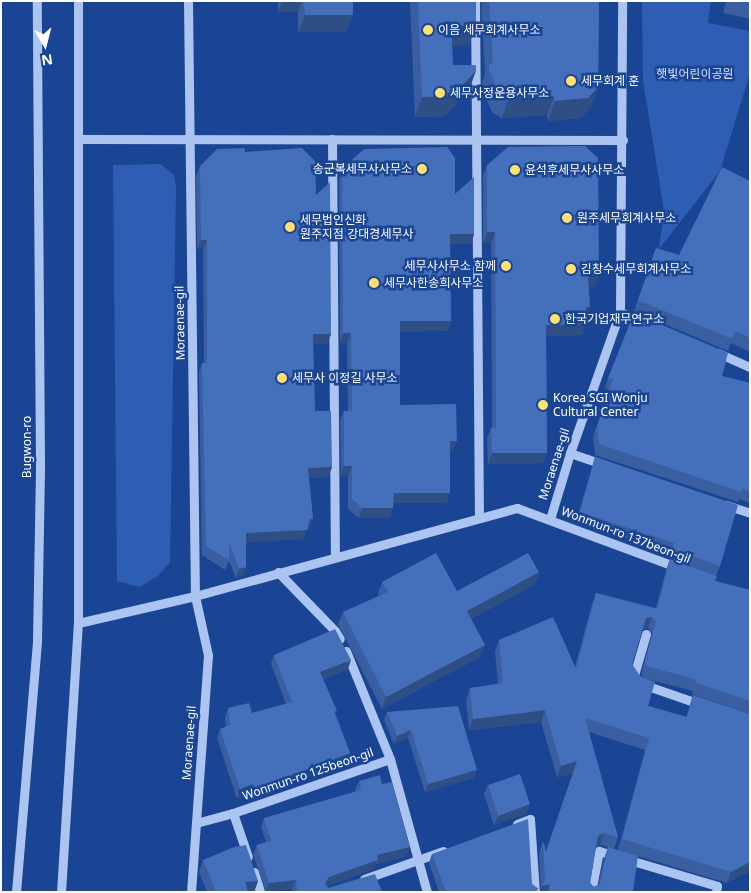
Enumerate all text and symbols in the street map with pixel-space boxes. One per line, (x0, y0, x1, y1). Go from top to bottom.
north arrow (20, 20, 70, 70)
place label: 이음 세무회계사무소 (438, 23, 540, 37)
marker: 이음 세무회계사무소 (422, 24, 434, 36)
text: N (40, 50, 54, 71)
park label: 햇빛어린이공원 (656, 67, 734, 81)
place label: 세무회계 훈 (581, 74, 639, 88)
marker: 세무회계 훈 (565, 75, 577, 87)
place label: 세무사정운용사무소 (450, 86, 549, 100)
marker: 세무사정운용사무소 (434, 87, 446, 99)
place label: 송군복세무사사무소 (313, 162, 412, 176)
marker: 송군복세무사사무소 (416, 163, 428, 175)
place label: 윤석후세무사사무소 (525, 163, 624, 177)
marker: 윤석후세무사사무소 (509, 164, 521, 176)
place label: 원주세무회계사무소 (577, 211, 676, 225)
marker: 원주세무회계사무소 (561, 212, 573, 224)
place label: 세무법인신화 원주지점 강대경세무사 (300, 213, 414, 241)
marker: 세무법인신화 원주지점 강대경세무사 (284, 221, 296, 233)
place label: 세무사사무소 함께 (405, 259, 496, 273)
marker: 세무사사무소 함께 (500, 260, 512, 272)
place label: 김창수세무회계사무소 (581, 262, 691, 276)
marker: 김창수세무회계사무소 (565, 263, 577, 275)
place label: 세무사한송희사무소 (384, 276, 483, 290)
marker: 세무사한송희사무소 (368, 277, 380, 289)
street label: Moraenae-gil (172, 286, 188, 360)
place label: 한국기업재무연구소 (565, 312, 664, 326)
marker: 한국기업재무연구소 (549, 313, 561, 325)
place label: 세무사 이정길 사무소 (292, 371, 398, 385)
marker: 세무사 이정길 사무소 (276, 372, 288, 384)
place label: Korea SGI Wonju Cultural Center (553, 391, 648, 419)
marker: Korea SGI Wonju Cultural Center (537, 399, 549, 411)
street label: Bugwon-ro (20, 416, 34, 478)
street label: Moraenae-gil (536, 426, 572, 502)
street label: Wonmun-ro 137beon-gil (559, 504, 693, 566)
street label: Moraenae-gil (179, 705, 199, 781)
street label: Wonmun-ro 125beon-gil (241, 745, 375, 803)

